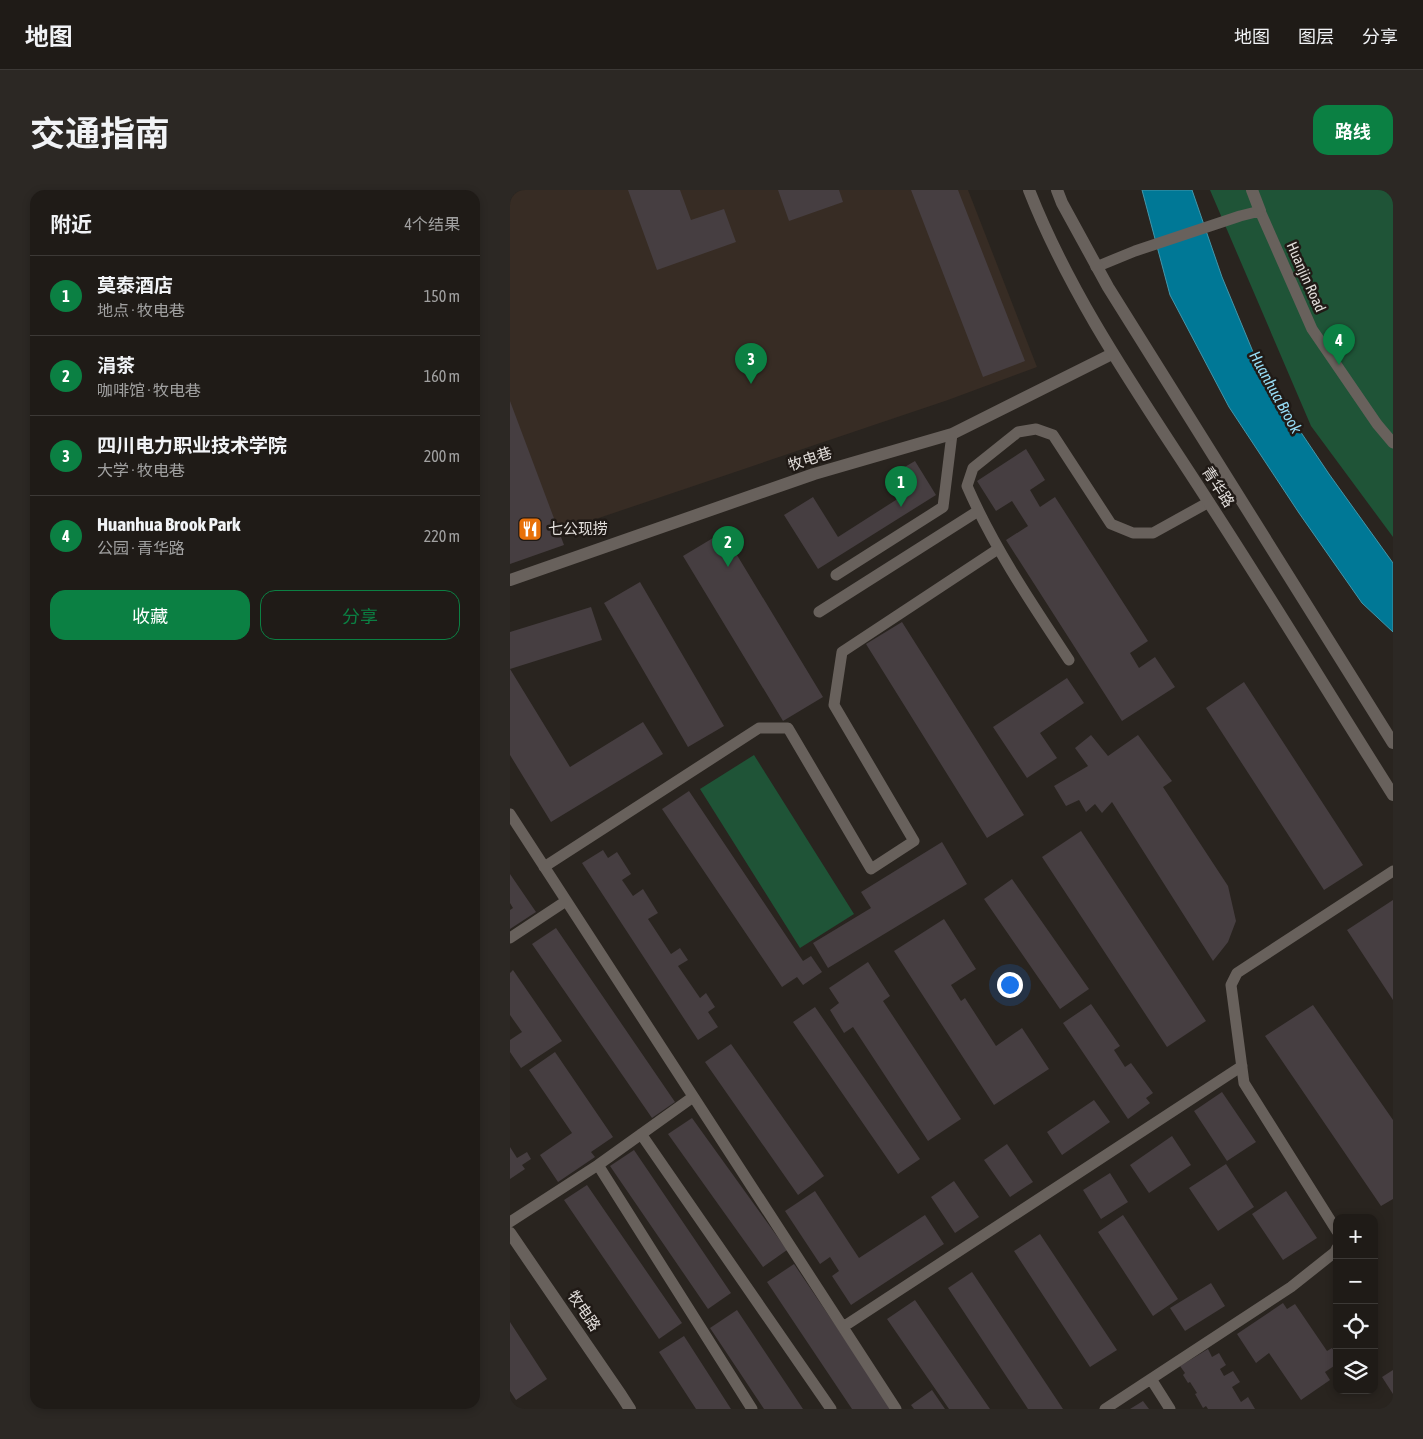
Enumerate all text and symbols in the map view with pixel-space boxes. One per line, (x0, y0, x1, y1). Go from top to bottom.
text: 地图 (25, 23, 73, 50)
text: 地图 (1234, 26, 1270, 47)
text: 图层 (1298, 26, 1334, 47)
text: 分享 (1362, 26, 1398, 47)
button: 路线 (1313, 105, 1393, 155)
text: 交通指南 (30, 113, 170, 153)
text: 附近 (50, 212, 92, 236)
text: 4个结果 (404, 215, 460, 233)
street label: Huanjin Road (1283, 239, 1329, 315)
text: 莫泰酒店 (97, 274, 173, 296)
text: 1 (62, 287, 70, 305)
text: 150 m (424, 287, 460, 305)
text: 地点 · 牧电巷 (97, 301, 185, 319)
pin: 4 (1323, 324, 1355, 365)
pin: 3 (735, 343, 767, 384)
water label: Huanhua Brook (1246, 348, 1306, 437)
text: 涓茶 (97, 354, 135, 376)
text: 2 (62, 367, 70, 385)
text: 160 m (424, 367, 460, 385)
text: 咖啡馆 · 牧电巷 (97, 381, 201, 399)
text: 四川电力职业技术学院 (97, 434, 287, 456)
street label: 牧电巷 (786, 443, 834, 474)
text: 3 (62, 447, 70, 465)
text: 200 m (424, 447, 460, 465)
text: 大学 · 牧电巷 (97, 461, 185, 479)
street label: 青华路 (1199, 463, 1238, 510)
pin: 1 (885, 466, 917, 507)
text: Huanhua Brook Park (97, 513, 240, 535)
restaurant icon: 七公现捞 (517, 516, 543, 542)
place label: 七公现捞 (548, 520, 608, 537)
pin: 2 (712, 526, 744, 567)
text: 4 (62, 527, 70, 545)
text: 220 m (424, 527, 460, 545)
text: 公园 · 青华路 (97, 539, 185, 557)
button: 收藏 (50, 590, 250, 640)
button: 分享 (260, 590, 460, 640)
your location (997, 972, 1023, 998)
map controls (1333, 1214, 1378, 1394)
button: + (1333, 1214, 1378, 1259)
button: − (1333, 1259, 1378, 1304)
street label: 牧电路 (565, 1287, 604, 1334)
button: locate (1333, 1304, 1378, 1349)
button: layers (1333, 1349, 1378, 1394)

